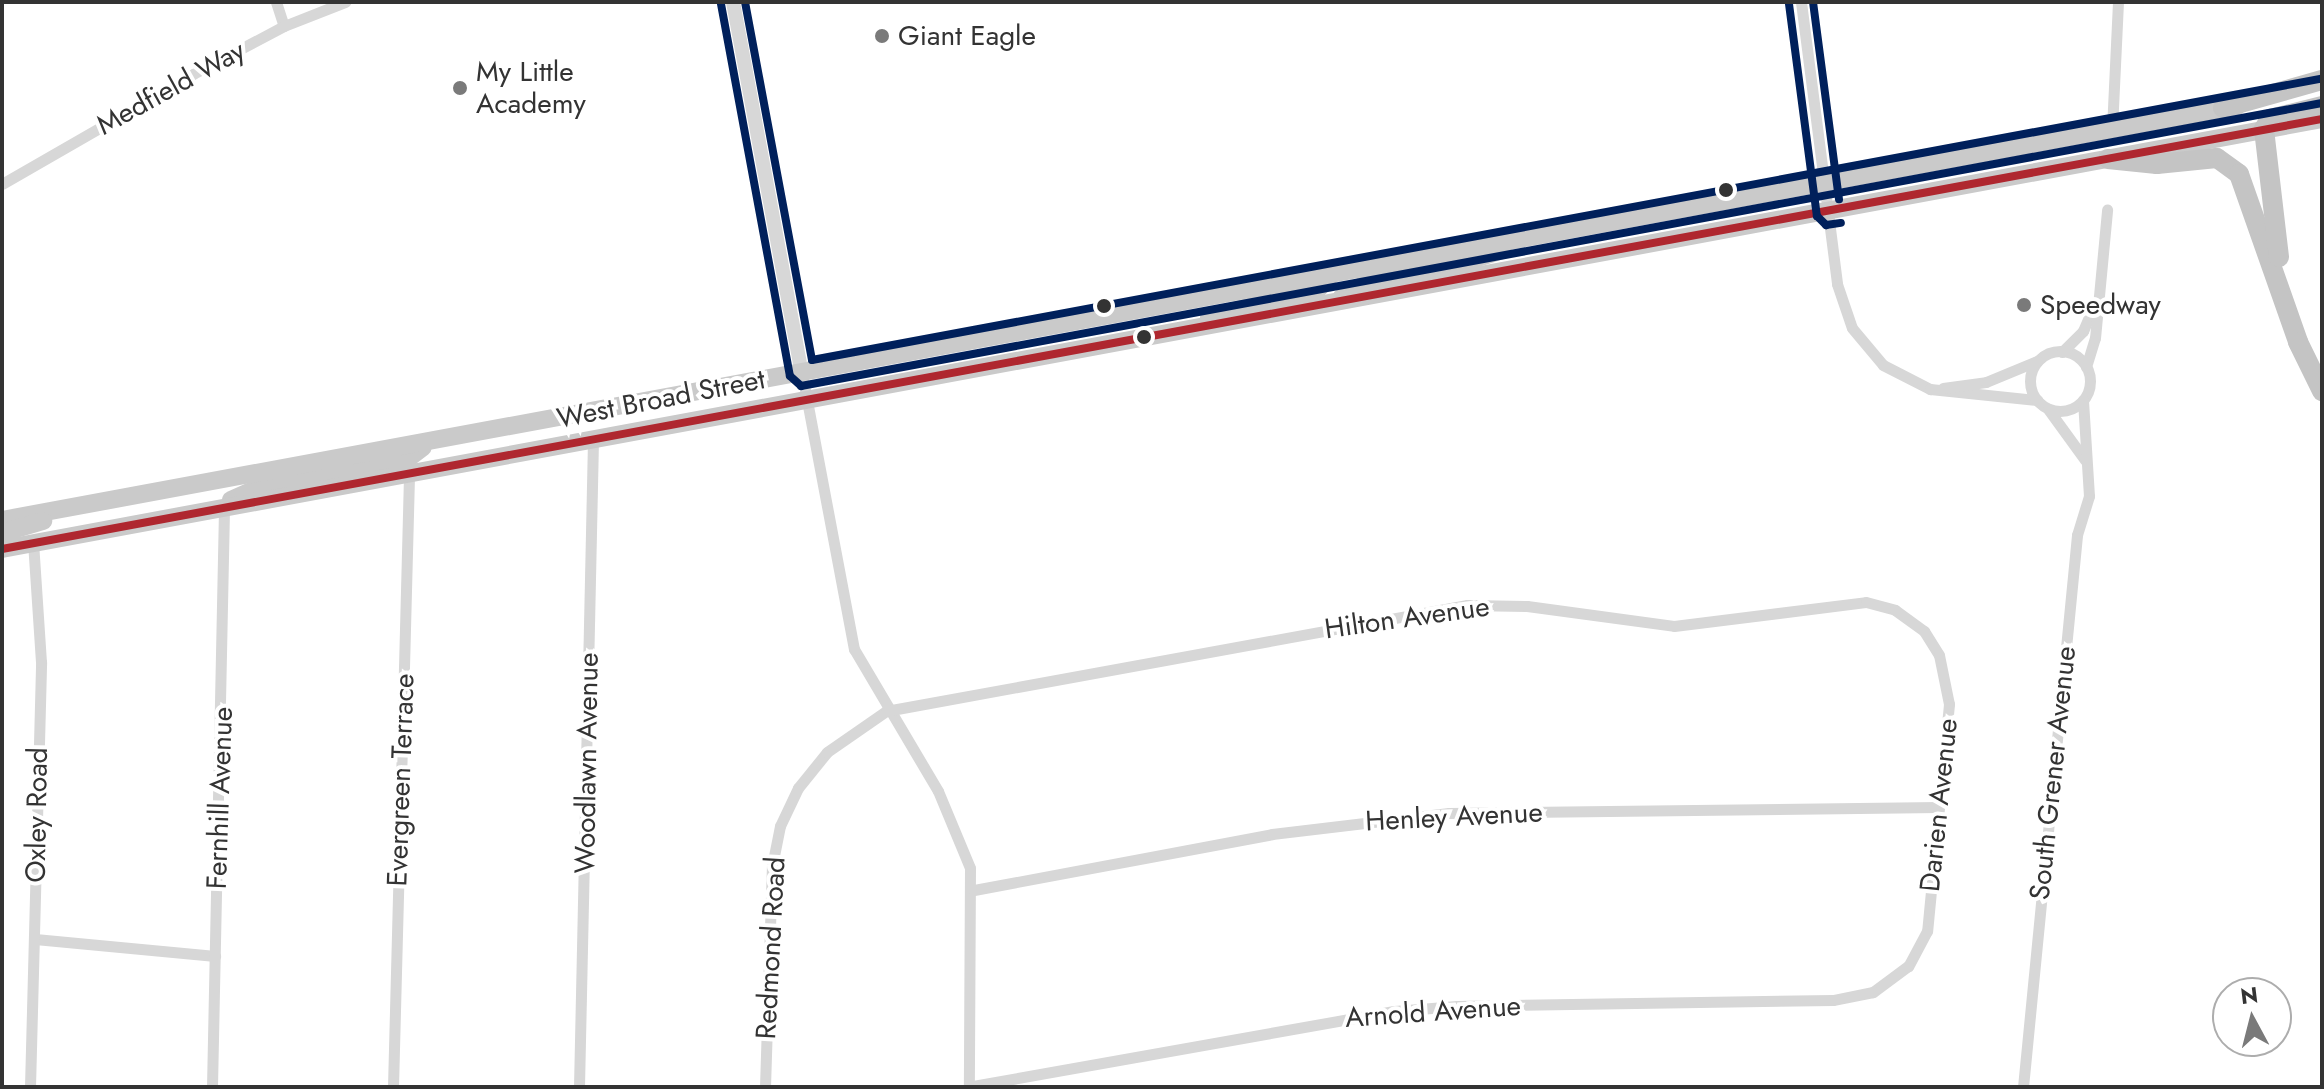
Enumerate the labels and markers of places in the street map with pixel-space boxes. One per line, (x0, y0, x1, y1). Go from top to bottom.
place label: Giant Eagle (898, 19, 1036, 53)
marker: Giant Eagle (873, 27, 891, 45)
place label: My Little Academy (476, 55, 586, 121)
marker: My Little Academy (451, 79, 469, 97)
unlabelled marker (1718, 182, 1734, 198)
place label: Speedway (2040, 288, 2161, 322)
marker: Speedway (2015, 296, 2033, 314)
unlabelled marker (1096, 298, 1112, 314)
unlabelled marker (1136, 329, 1152, 345)

